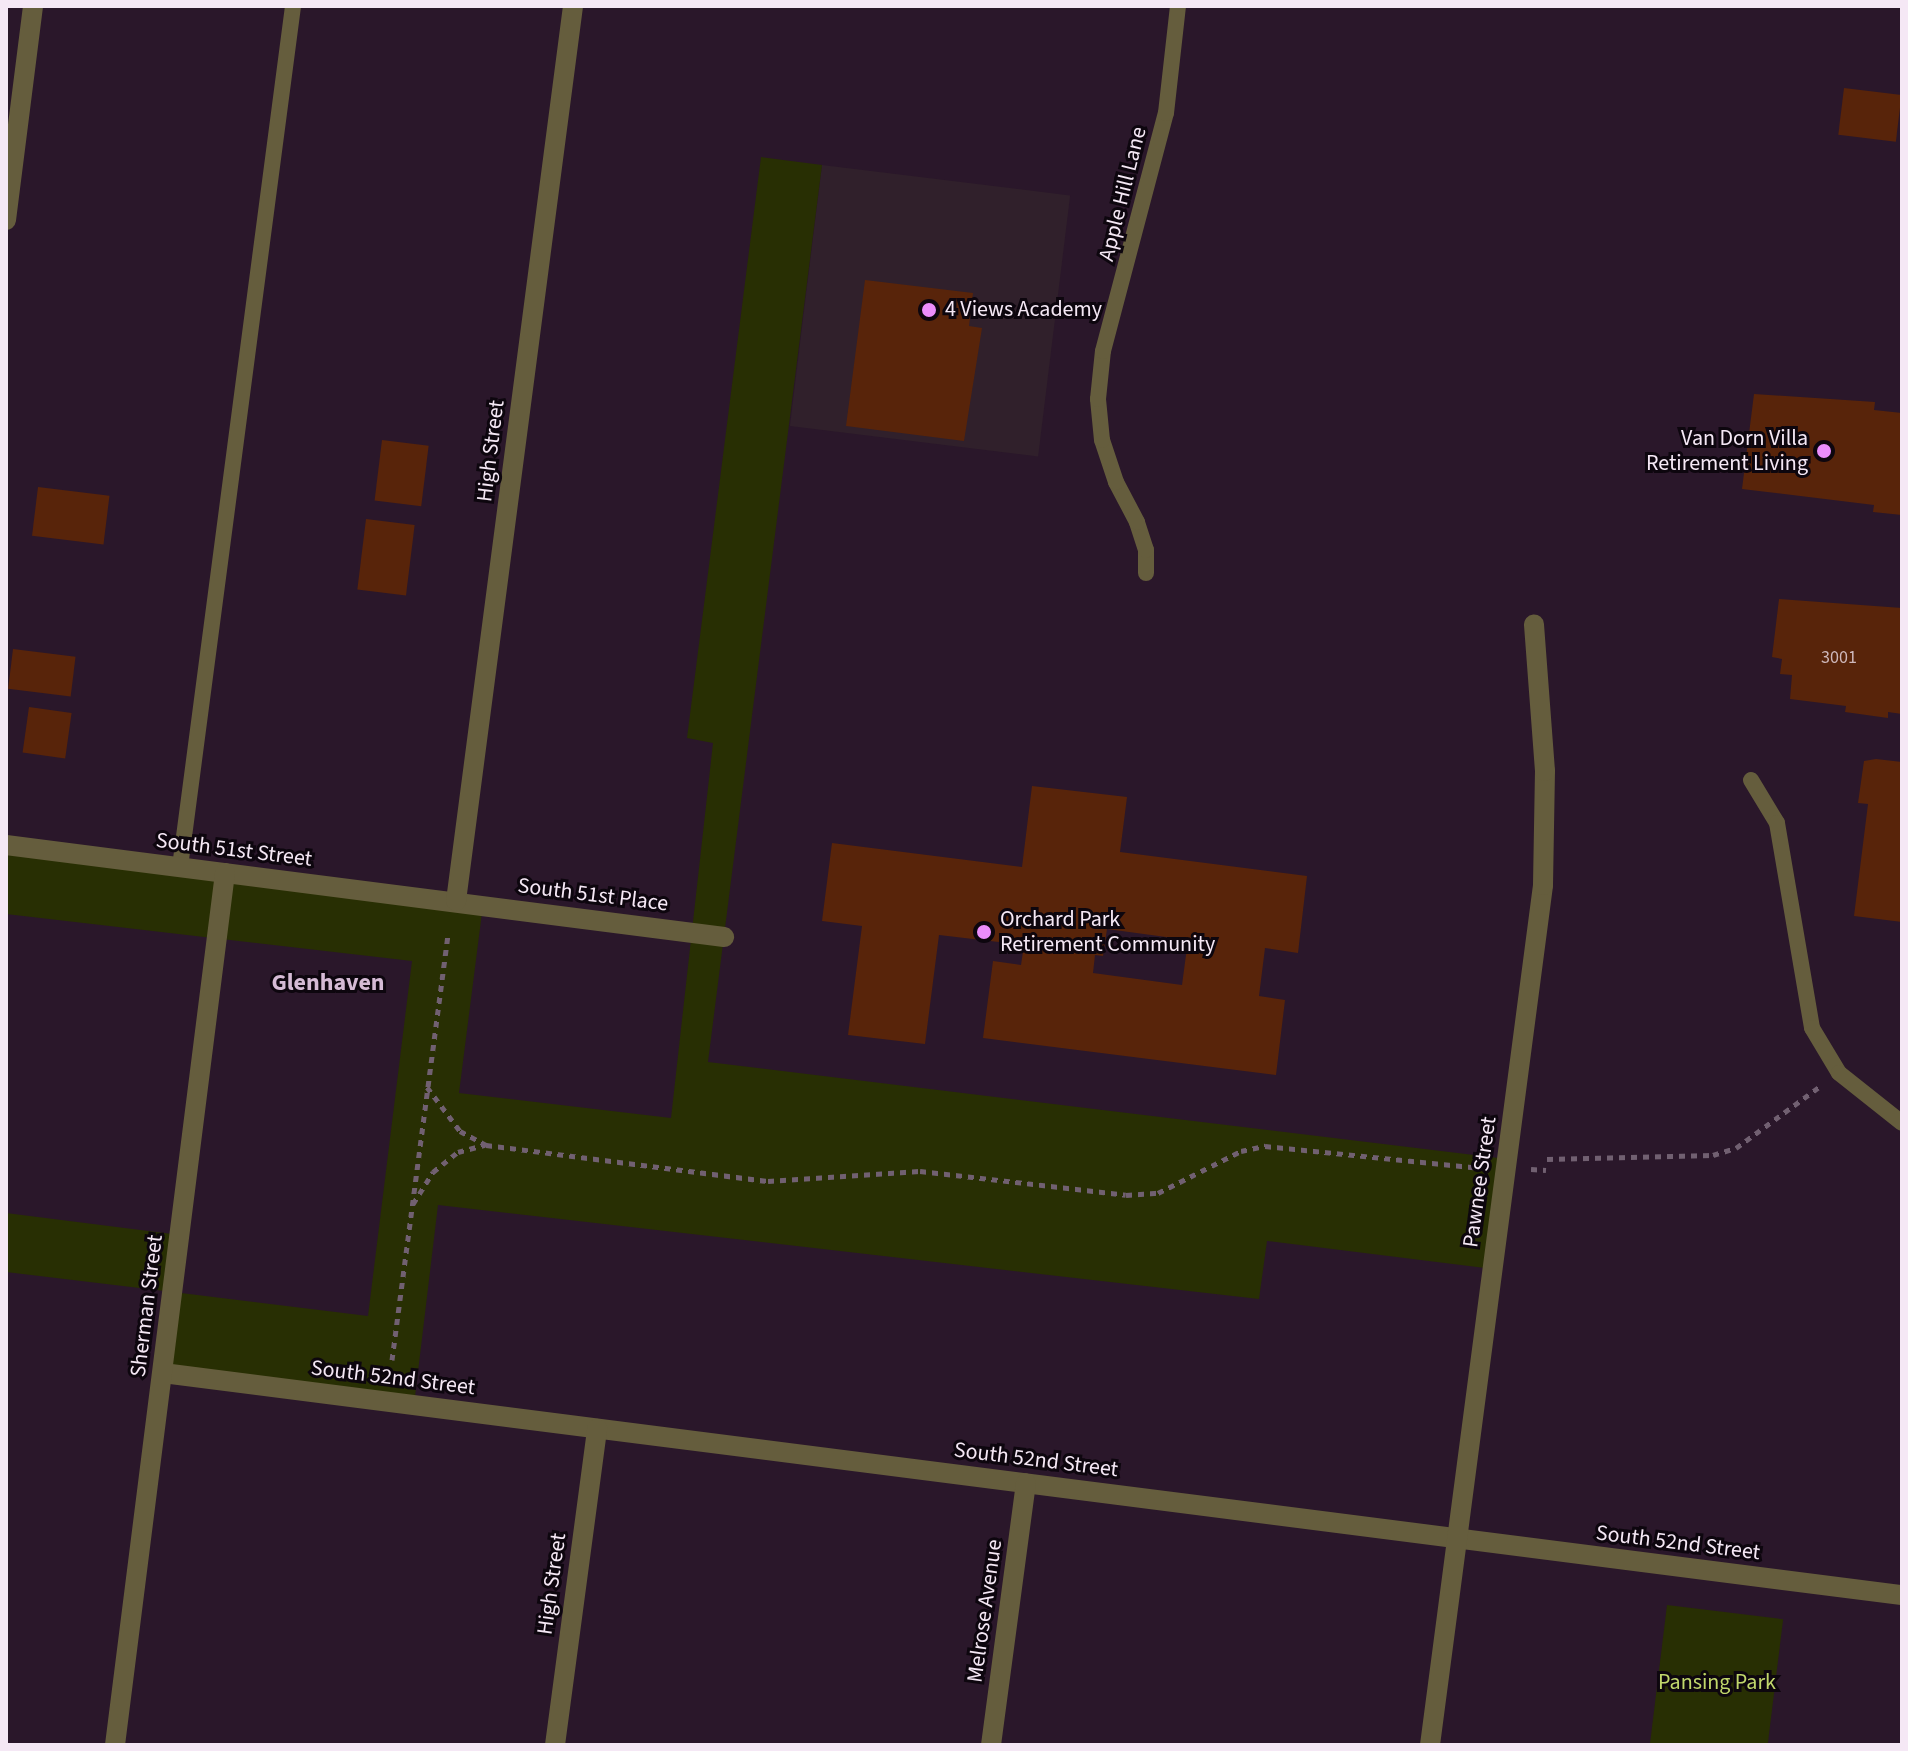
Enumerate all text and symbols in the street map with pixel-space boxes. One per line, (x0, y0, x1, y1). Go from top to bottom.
street label: Apple Hill Lane (1094, 124, 1152, 264)
place label: 4 Views Academy (945, 297, 1102, 323)
marker: 4 Views Academy (920, 301, 938, 319)
street label: High Street (472, 399, 510, 503)
place label: Van Dorn Villa Retirement Living (1646, 425, 1808, 476)
marker: Van Dorn Villa Retirement Living (1815, 442, 1833, 460)
house number: 3001 (1821, 647, 1857, 669)
street label: South 51st Street (154, 827, 314, 873)
street label: South 51st Place (516, 873, 670, 917)
place label: Orchard Park Retirement Community (1000, 906, 1215, 958)
marker: Orchard Park Retirement Community (975, 923, 993, 941)
district label: Glenhaven (271, 969, 385, 997)
street label: Pawnee Street (1458, 1115, 1502, 1249)
street label: Sherman Street (125, 1233, 169, 1379)
street label: South 52nd Street (309, 1355, 477, 1401)
street label: South 52nd Street (952, 1437, 1120, 1483)
street label: South 52nd Street (1594, 1520, 1762, 1566)
street label: High Street (532, 1531, 572, 1637)
street label: Melrose Avenue (962, 1538, 1008, 1684)
park label: Pansing Park (1658, 1670, 1776, 1696)

